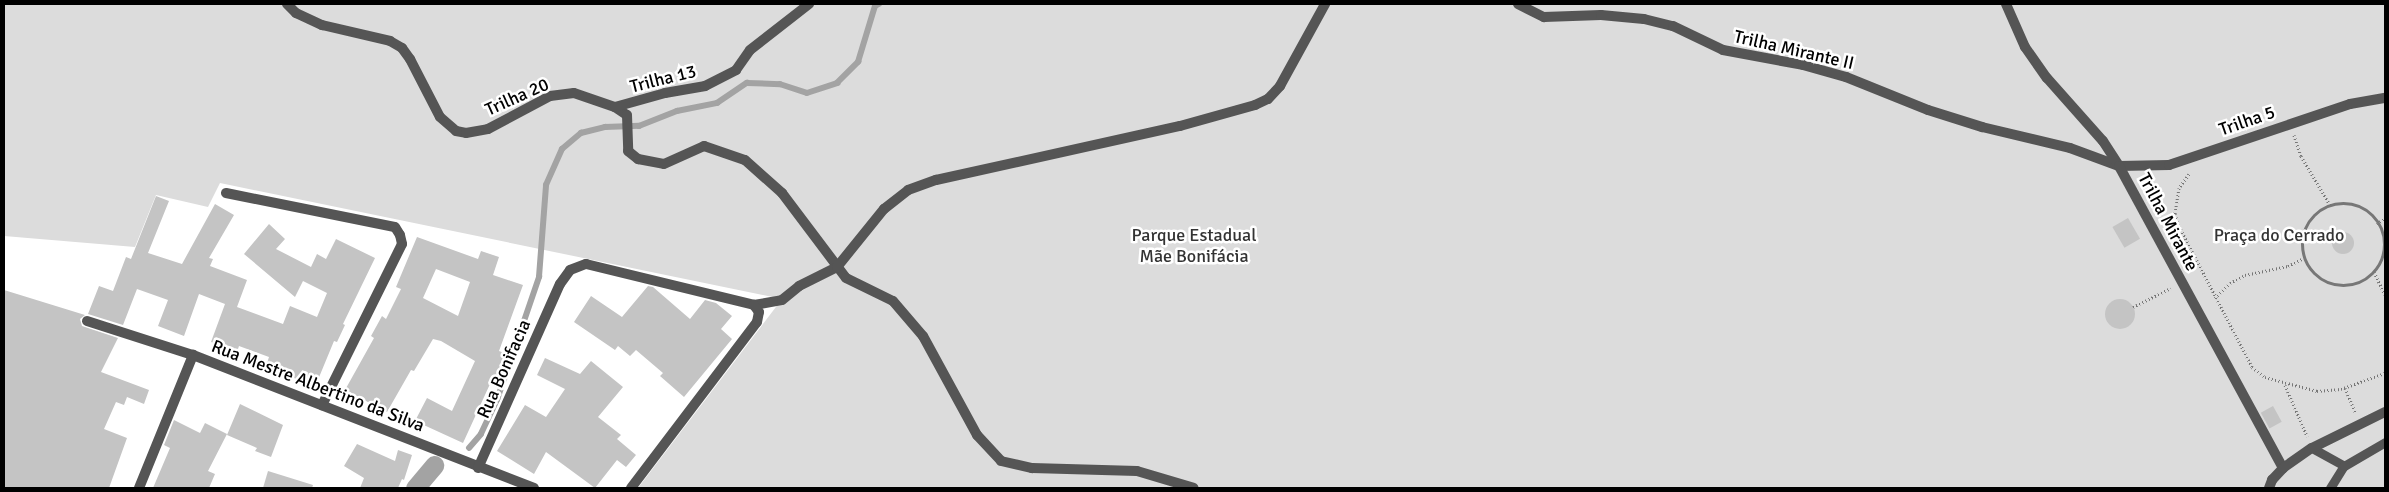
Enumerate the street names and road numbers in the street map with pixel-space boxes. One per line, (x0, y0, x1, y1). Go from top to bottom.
street label: Trilha Mirante II (1732, 26, 1856, 74)
street label: Trilha 13 (628, 60, 698, 98)
street label: Trilha 20 (482, 73, 552, 121)
street label: Trilha 5 (2216, 101, 2278, 141)
street label: Trilha Mirante (2133, 169, 2203, 275)
street label: Rua Bonifacia (473, 316, 535, 422)
street label: Rua Mestre Albertino da Silva (209, 335, 427, 437)

